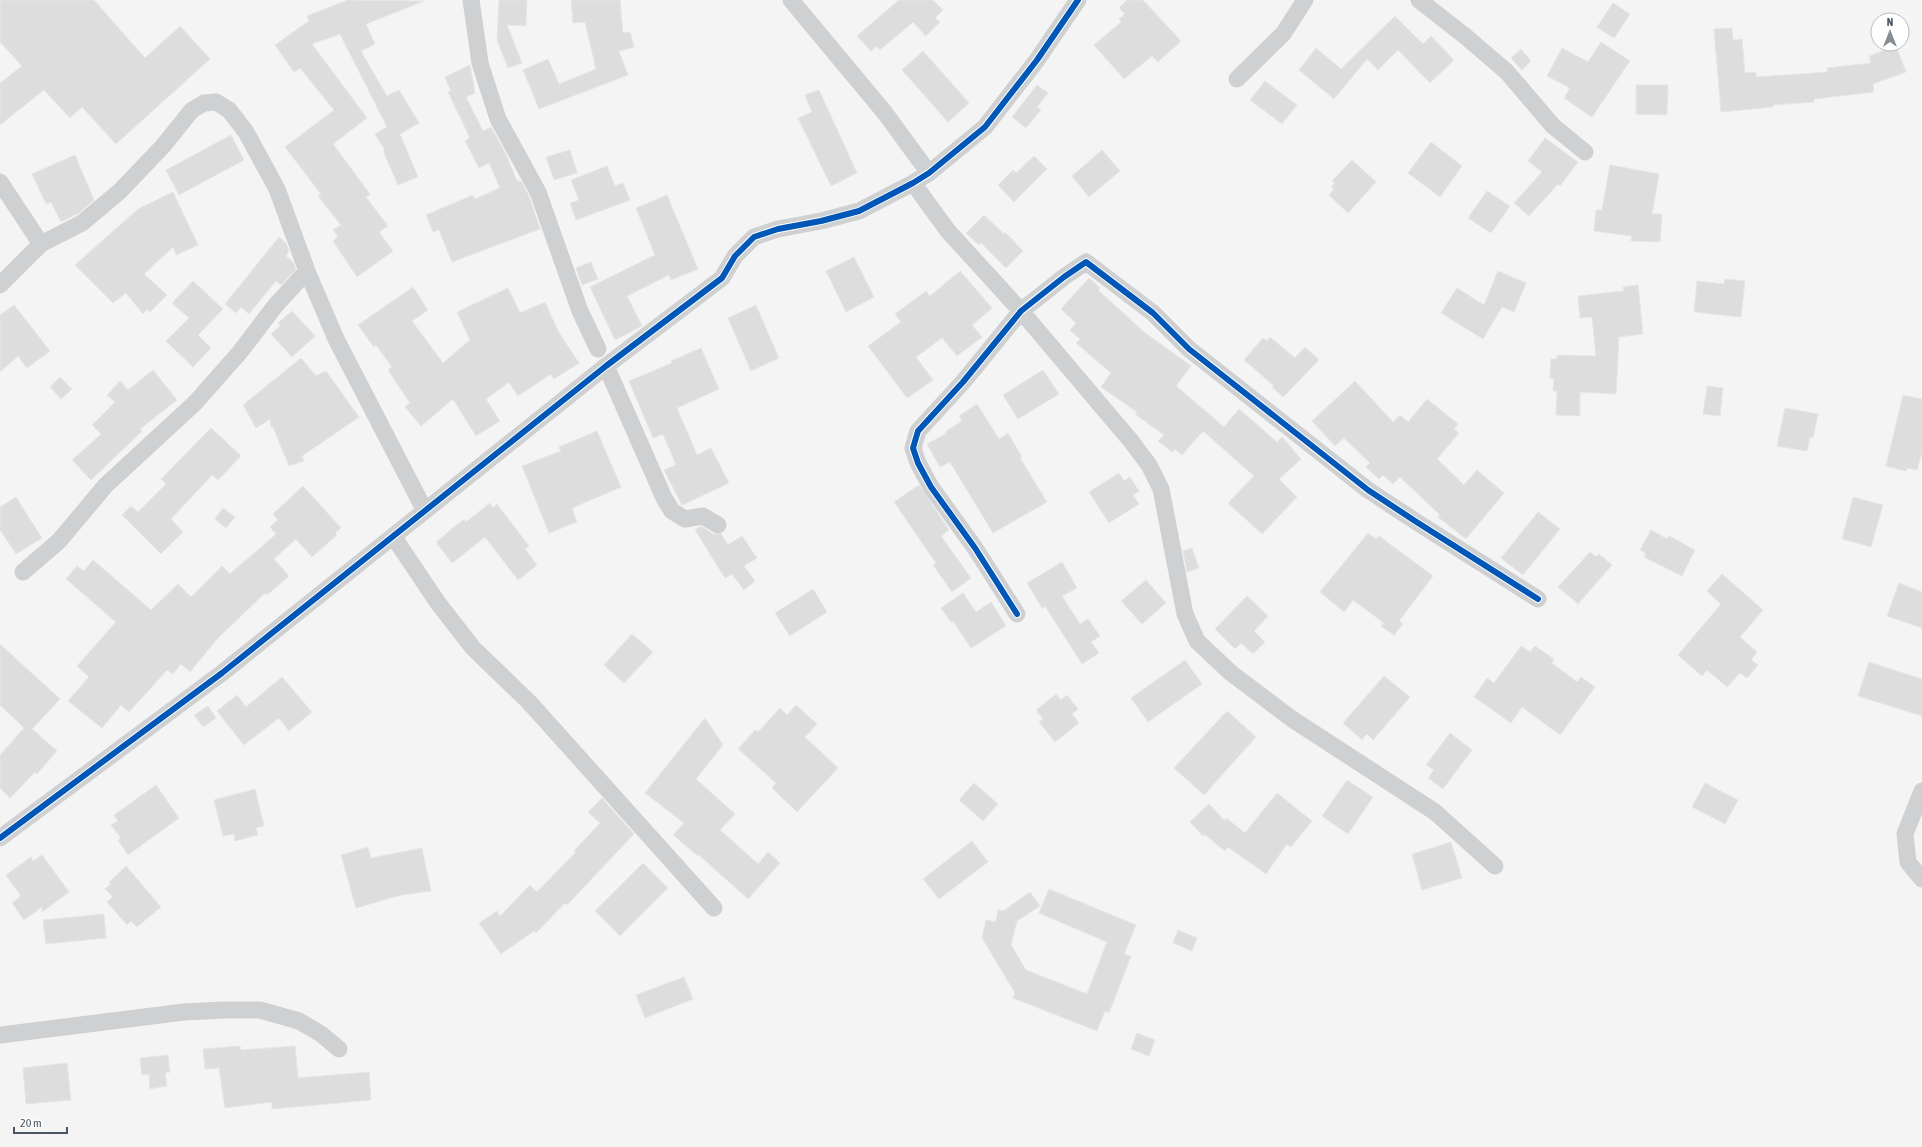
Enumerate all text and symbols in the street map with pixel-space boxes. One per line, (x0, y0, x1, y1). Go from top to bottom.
north arrow (1870, 12, 1910, 52)
text: N (1887, 16, 1893, 28)
scale bar (14, 1109, 67, 1135)
text: 20 m (20, 1116, 42, 1130)

